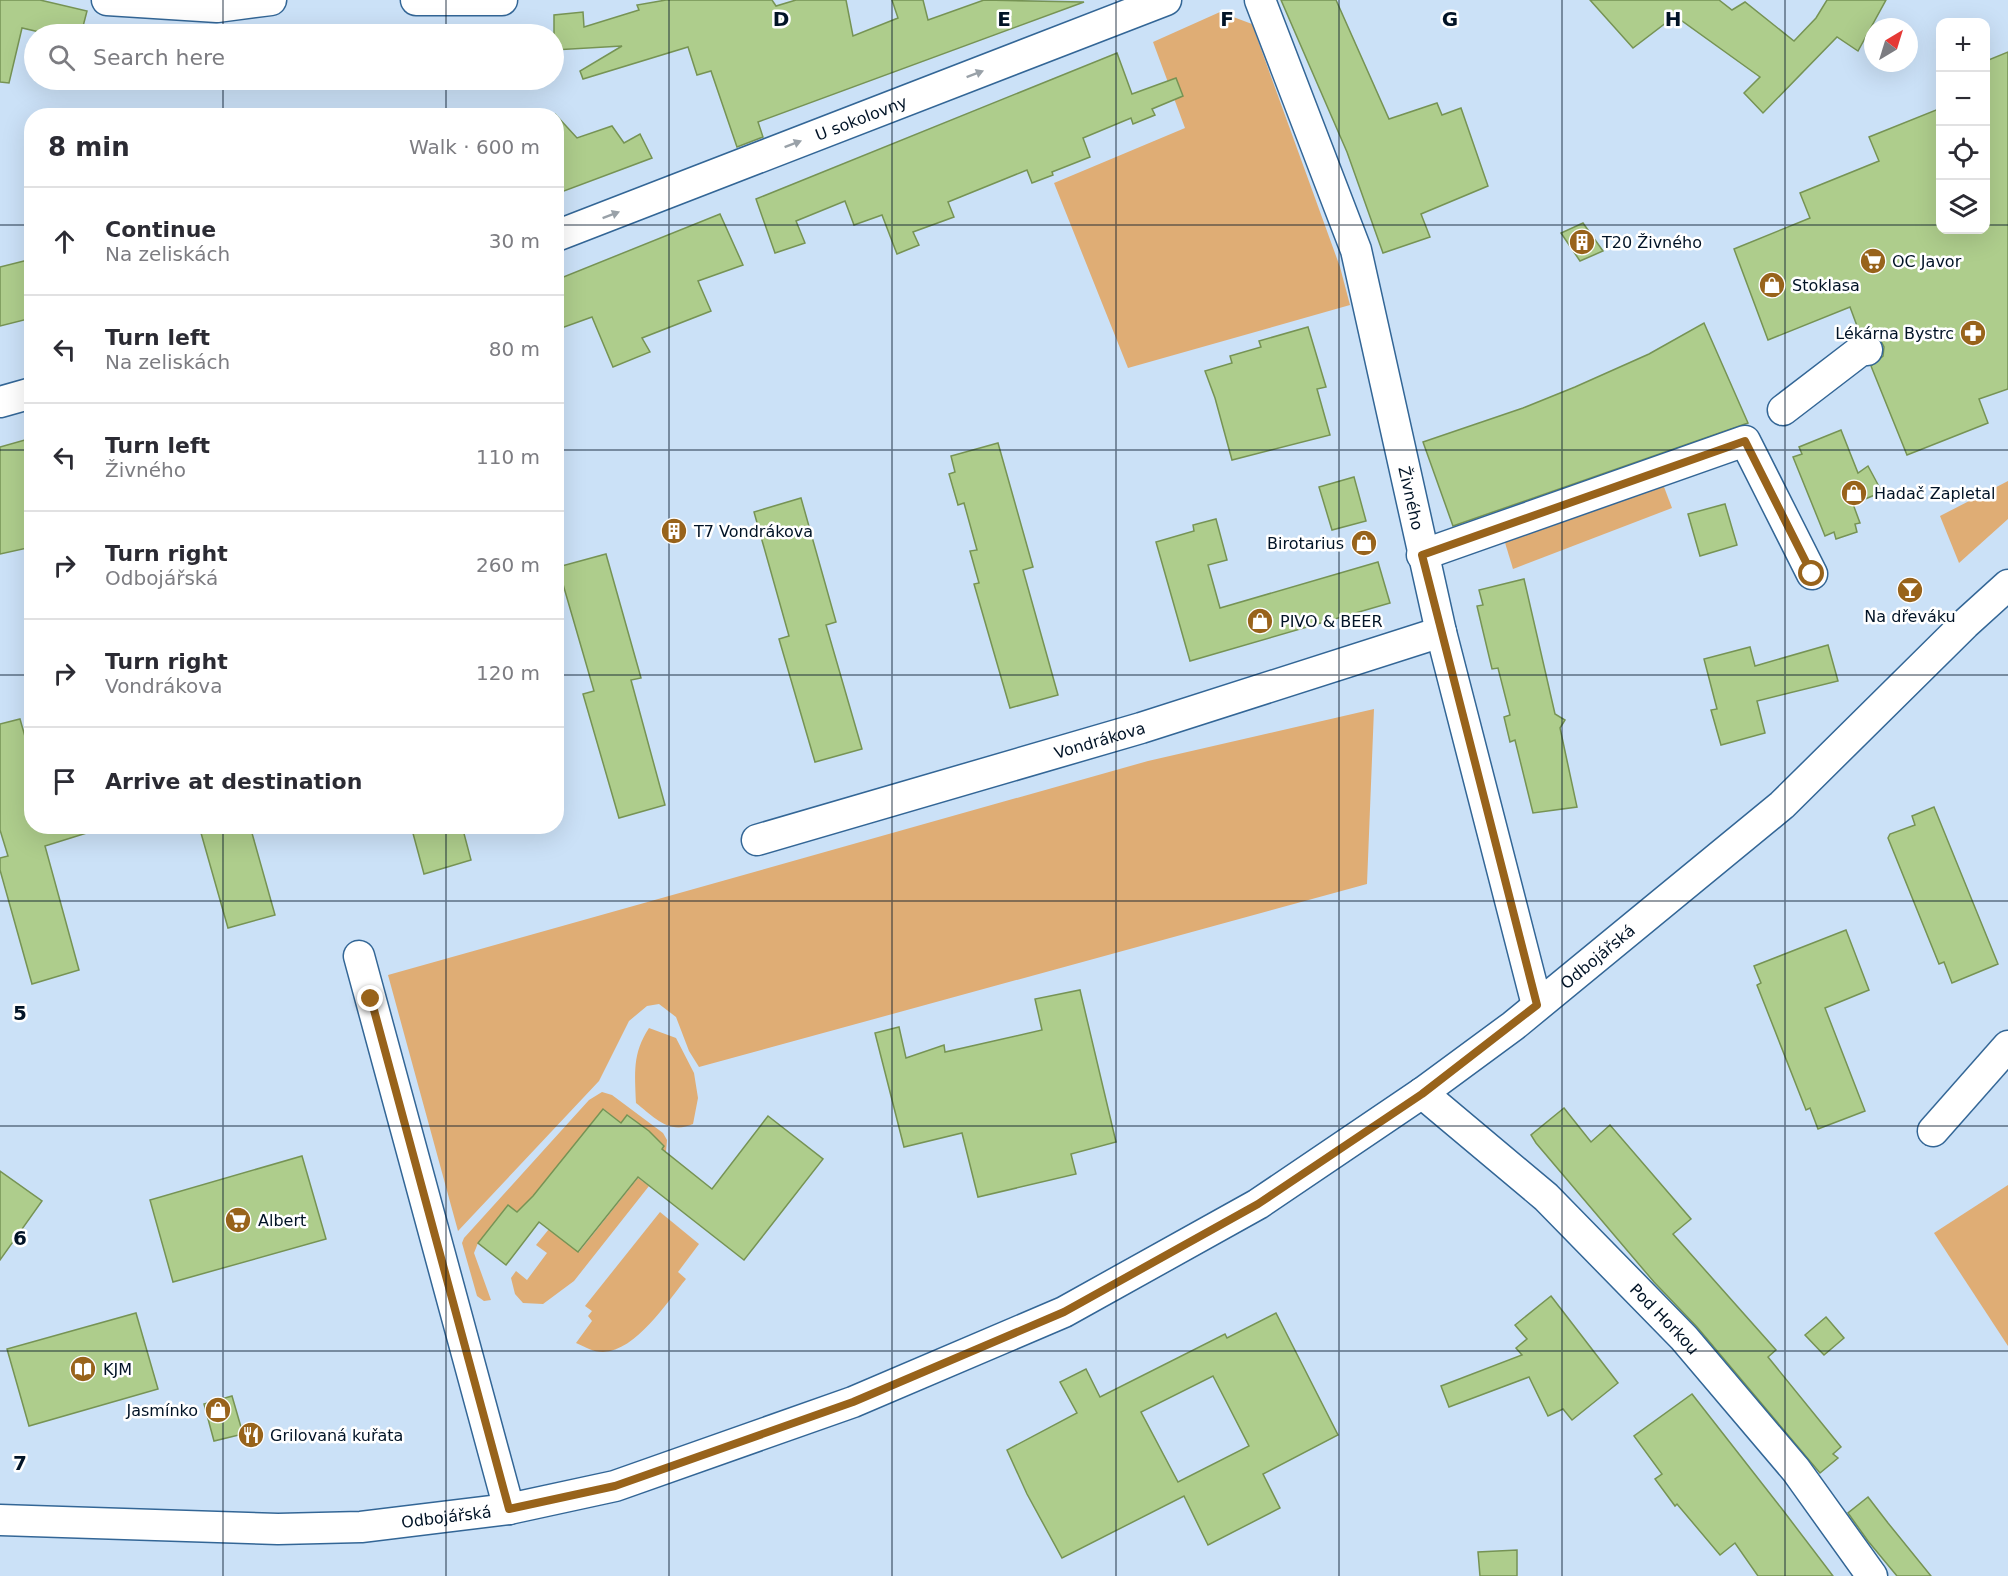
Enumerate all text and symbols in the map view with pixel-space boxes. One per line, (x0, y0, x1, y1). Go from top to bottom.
text: D (773, 7, 789, 31)
text: E (997, 7, 1011, 31)
text: F (1220, 7, 1234, 31)
text: G (1442, 7, 1458, 31)
text: H (1665, 7, 1681, 31)
north arrow (1864, 18, 1918, 72)
map controls (1936, 18, 1990, 234)
button: + (1936, 18, 1990, 72)
search box (24, 24, 564, 90)
icon: search (45, 41, 78, 74)
text: Search here (93, 45, 225, 70)
one-way arrow (966, 69, 984, 78)
button: − (1936, 72, 1990, 126)
street label: U sokolovny (813, 92, 910, 145)
button: locate (1936, 126, 1990, 180)
text: 8 min (48, 132, 130, 162)
text: Walk · 600 m (409, 135, 540, 159)
one-way arrow (784, 139, 802, 149)
button: layers (1936, 180, 1990, 234)
one-way arrow (602, 210, 620, 219)
text: Continue (105, 217, 216, 242)
icon: ahead (48, 225, 81, 258)
building icon: T20 Živného (1567, 227, 1597, 257)
text: 30 m (489, 229, 540, 253)
place label: T20 Živného (1601, 233, 1702, 252)
text: Na zeliskách (105, 242, 230, 266)
supermarket icon: OC Javor (1858, 246, 1888, 276)
place label: OC Javor (1892, 252, 1962, 271)
shop icon: Stoklasa (1757, 270, 1787, 300)
place label: Stoklasa (1792, 276, 1860, 295)
pharmacy icon: Lékárna Bystrc (1958, 318, 1988, 348)
place label: Lékárna Bystrc (1835, 324, 1954, 343)
text: Turn left (105, 325, 210, 350)
icon: left (48, 333, 81, 366)
text: 80 m (489, 337, 540, 361)
text: Na zeliskách (105, 350, 230, 374)
text: Turn left (105, 433, 210, 458)
icon: left (48, 441, 81, 474)
text: 110 m (476, 445, 540, 469)
text: Živného (105, 458, 186, 482)
street label: Živného (1394, 465, 1427, 532)
shop icon: Hadač Zapletal (1839, 478, 1869, 508)
place label: Hadač Zapletal (1874, 484, 1995, 503)
building icon: T7 Vondrákova (659, 516, 689, 546)
place label: T7 Vondrákova (693, 522, 813, 541)
shop icon: Birotarius (1349, 528, 1379, 558)
place label: Birotarius (1267, 534, 1344, 553)
text: Turn right (105, 541, 228, 566)
icon: right (48, 549, 81, 582)
text: 260 m (476, 553, 540, 577)
route start (1798, 560, 1824, 586)
text: Odbojářská (105, 566, 218, 590)
bar icon: Na dřeváku (1895, 575, 1925, 605)
shop icon: PIVO & BEER (1245, 606, 1275, 636)
place label: Na dřeváku (1864, 607, 1956, 626)
place label: PIVO & BEER (1280, 612, 1383, 631)
text: Turn right (105, 649, 228, 674)
icon: right (48, 657, 81, 690)
text: 120 m (476, 661, 540, 685)
text: Vondrákova (105, 674, 222, 698)
street label: Vondrákova (1052, 718, 1148, 763)
icon: arrive (48, 765, 81, 798)
text: Arrive at destination (105, 769, 362, 794)
street label: Odbojářská (1557, 921, 1639, 993)
route end (357, 985, 383, 1011)
text: 5 (13, 1001, 27, 1025)
supermarket icon: Albert (223, 1205, 253, 1235)
place label: Albert (258, 1211, 306, 1230)
text: 6 (13, 1226, 27, 1250)
street label: Pod Horkou (1626, 1280, 1703, 1359)
library icon: KJM (68, 1354, 98, 1384)
place label: KJM (103, 1360, 132, 1379)
shop icon: Jasmínko (203, 1395, 233, 1425)
place label: Jasmínko (125, 1401, 198, 1420)
restaurant icon: Grilovaná kuřata (236, 1420, 266, 1450)
place label: Grilovaná kuřata (270, 1426, 403, 1445)
text: 7 (13, 1451, 27, 1475)
street label: Odbojářská (400, 1502, 492, 1532)

